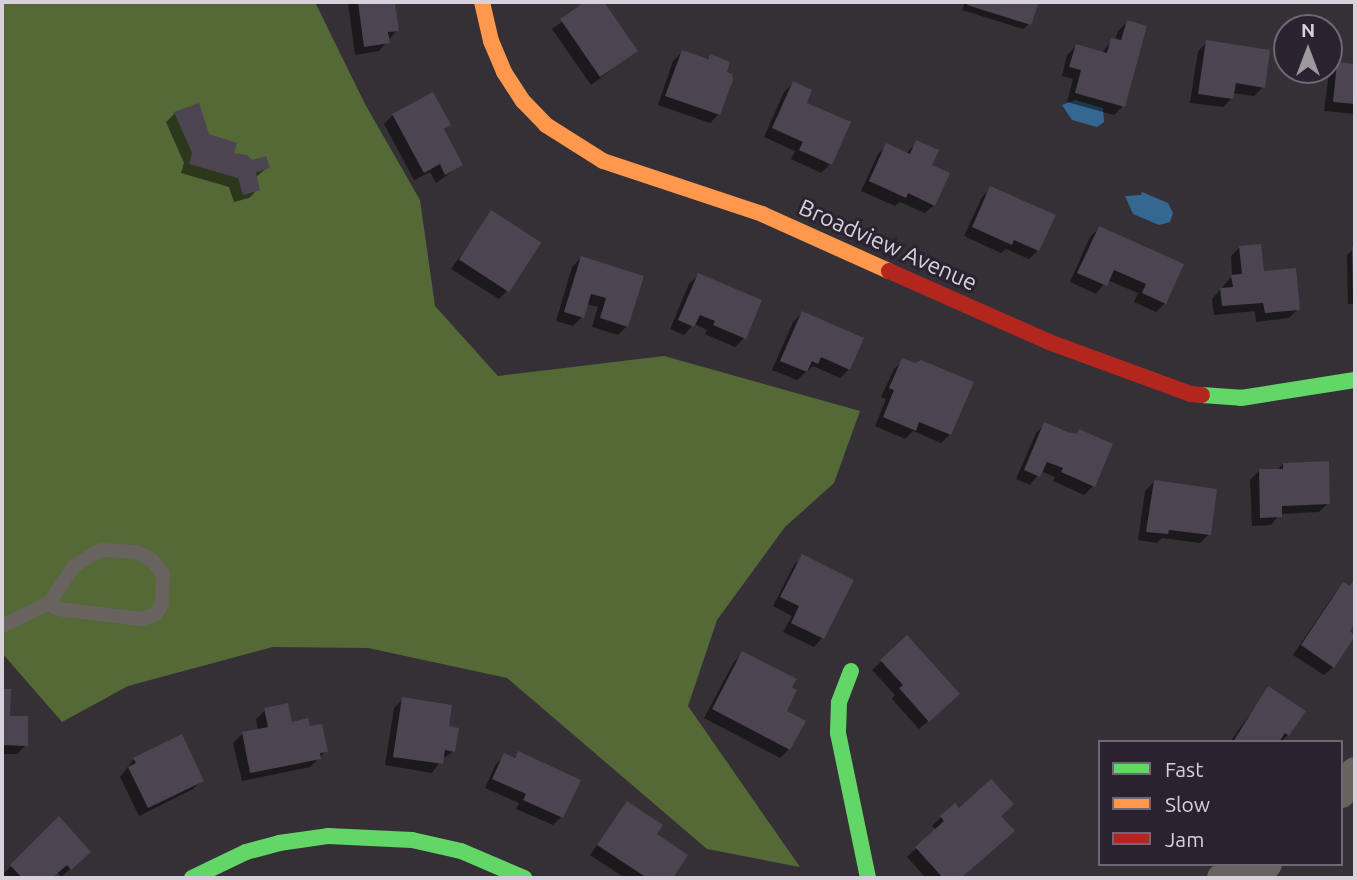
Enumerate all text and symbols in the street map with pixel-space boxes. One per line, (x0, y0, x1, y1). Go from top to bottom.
north arrow (1273, 14, 1343, 84)
text: N (1301, 19, 1315, 41)
street label: Broadview Avenue (795, 193, 981, 297)
legend (1098, 740, 1343, 866)
text: Fast (1165, 757, 1203, 781)
text: Slow (1165, 792, 1210, 816)
text: Jam (1165, 827, 1204, 851)

